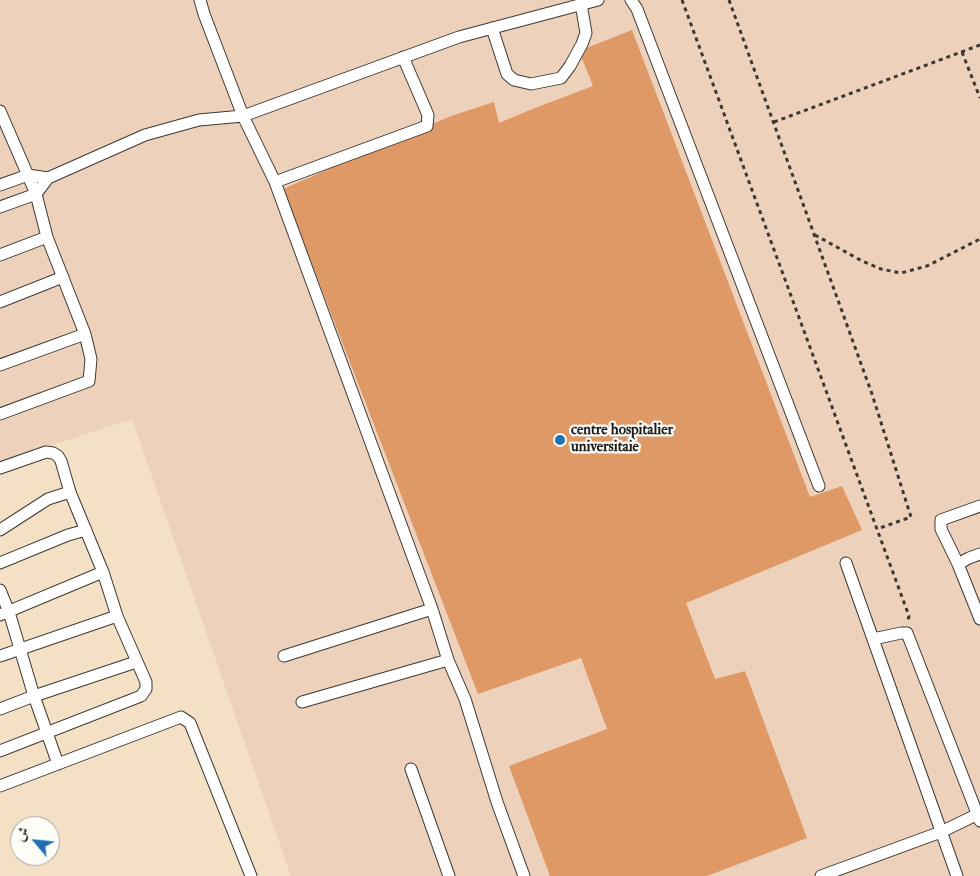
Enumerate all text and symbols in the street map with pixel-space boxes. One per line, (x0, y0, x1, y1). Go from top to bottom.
place label: centre hospitalier universitaie (571, 422, 673, 457)
marker: centre hospitalier universitaie (553, 433, 567, 447)
north arrow (10, 816, 60, 866)
text: ش (11, 824, 33, 844)

